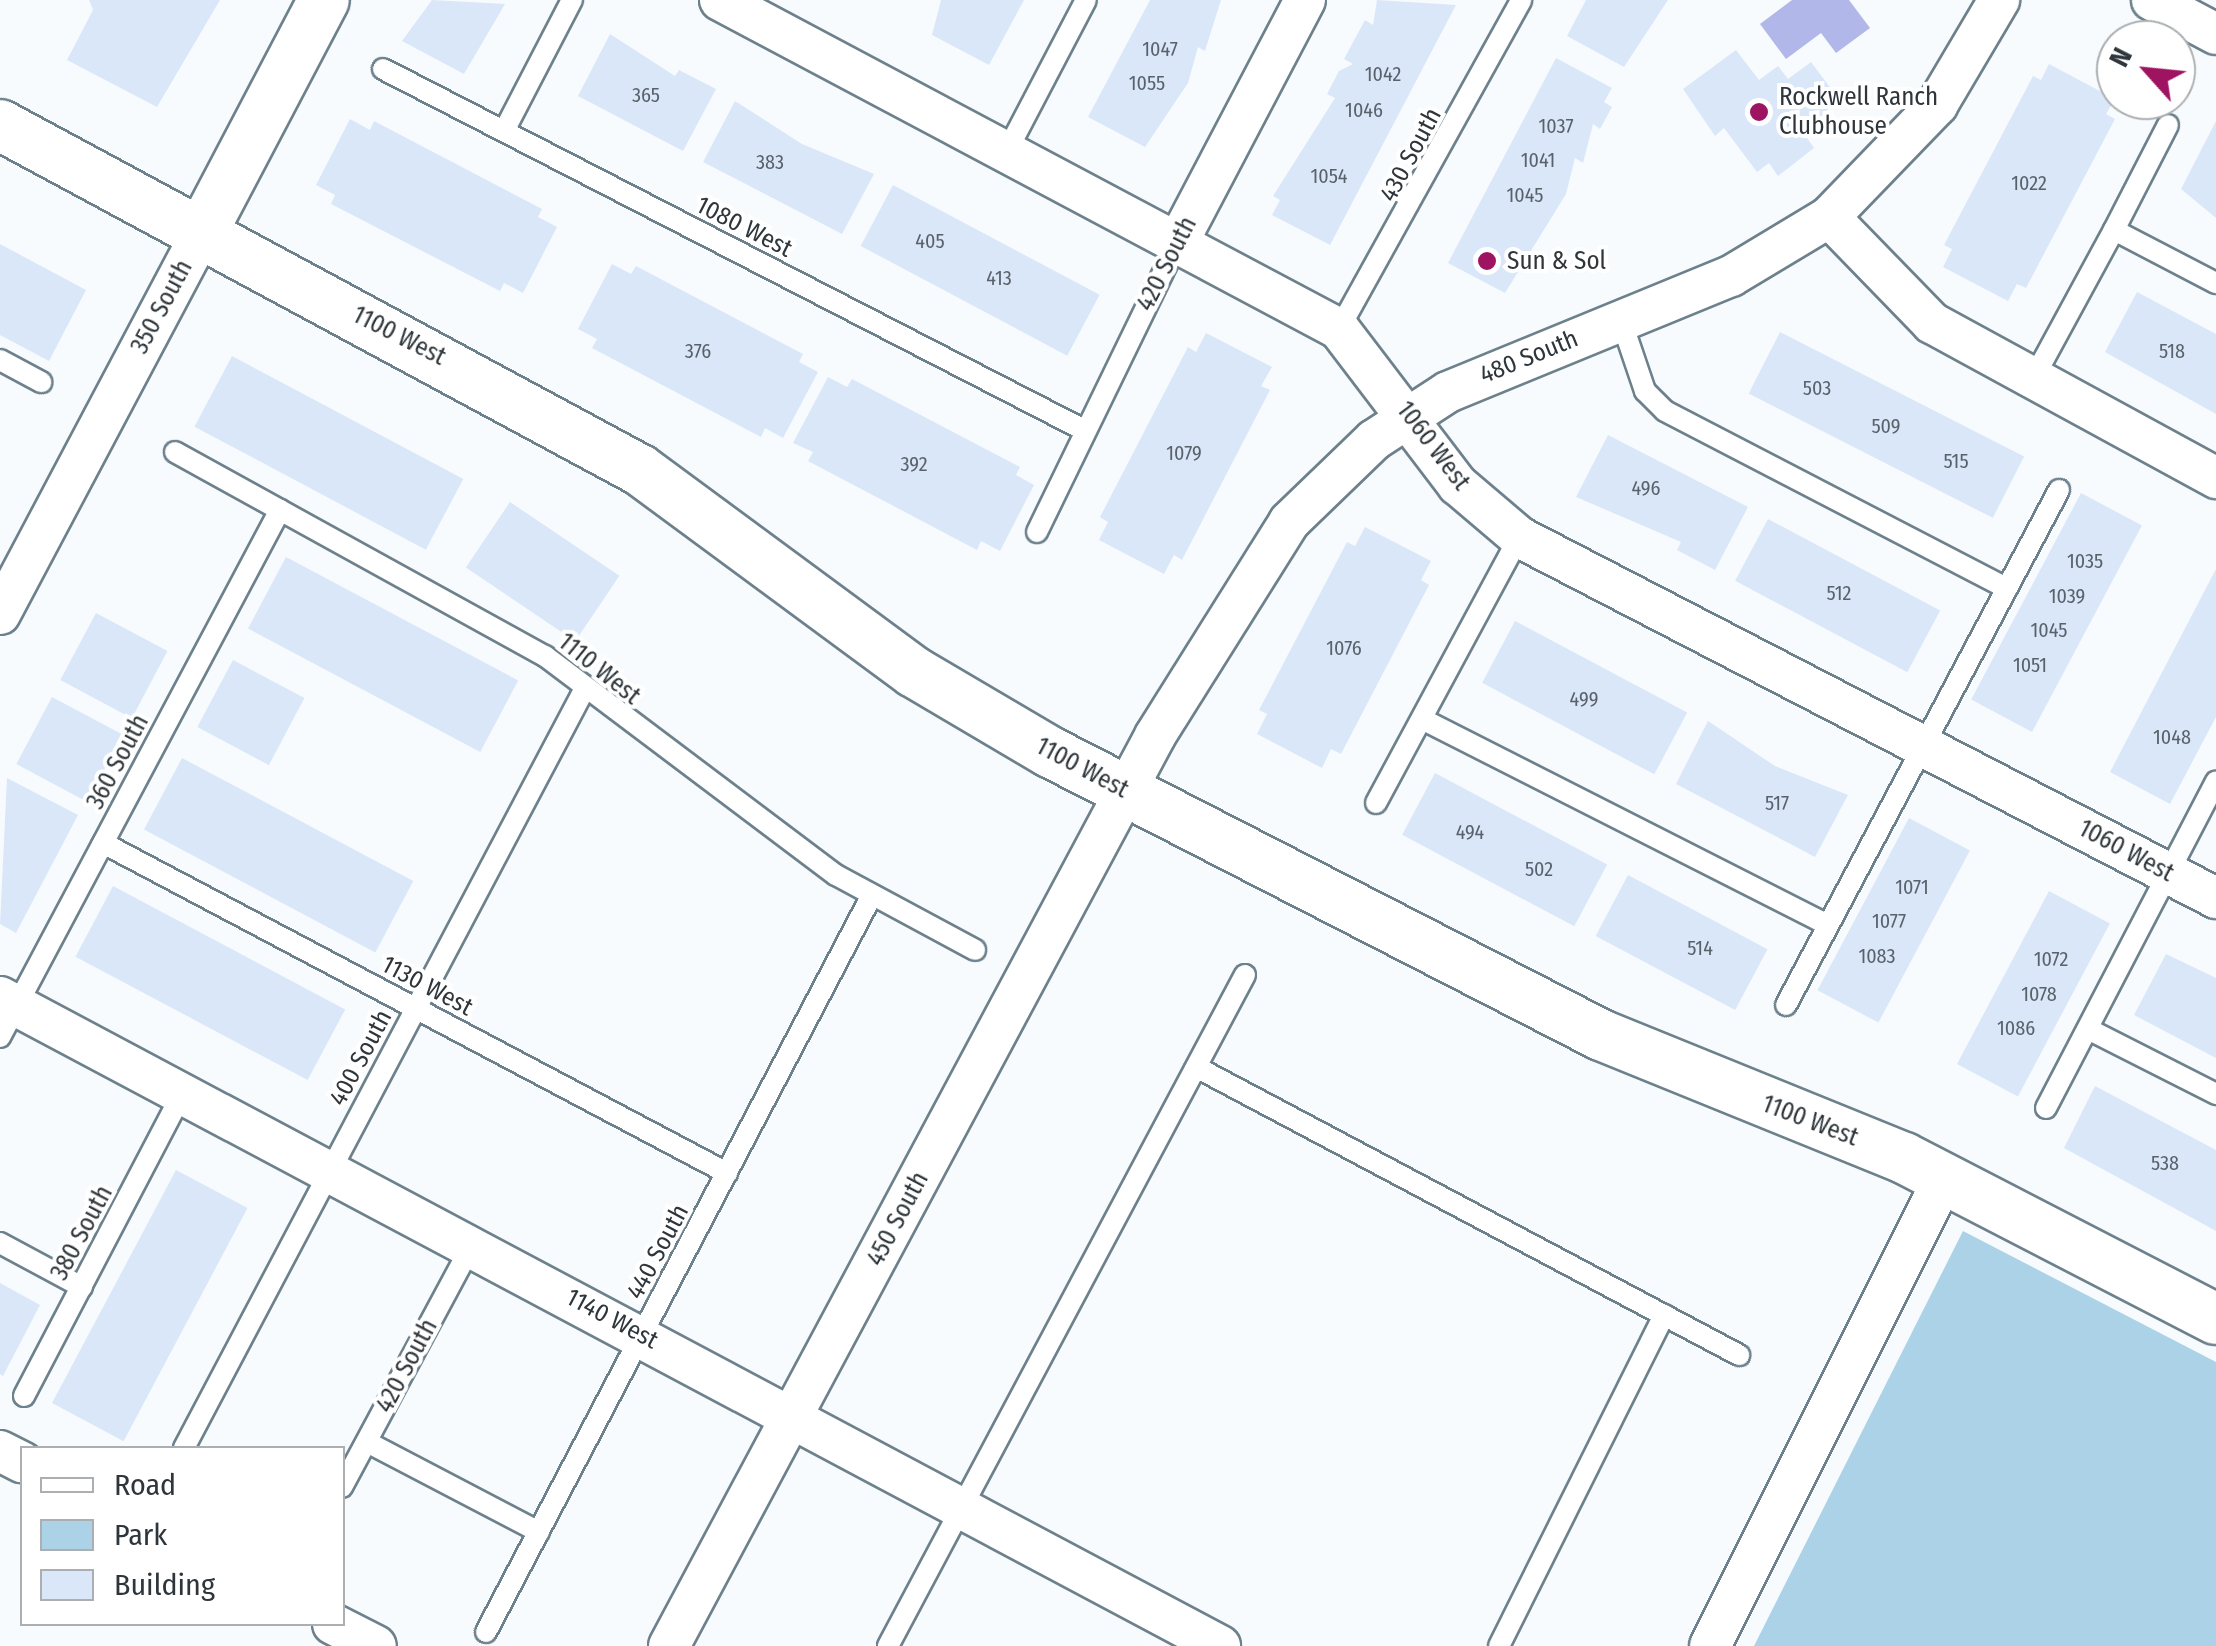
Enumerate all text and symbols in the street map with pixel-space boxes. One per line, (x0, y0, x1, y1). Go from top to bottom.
north arrow (2096, 20, 2196, 120)
house number: 1047 (1142, 37, 1178, 61)
text: N (2102, 42, 2139, 72)
house number: 1042 (1365, 62, 1401, 86)
house number: 1055 (1129, 71, 1165, 95)
house number: 365 (632, 83, 660, 107)
place label: Rockwell Ranch Clubhouse (1779, 83, 1938, 142)
house number: 1046 (1345, 98, 1383, 122)
marker: Rockwell Ranch Clubhouse (1748, 101, 1770, 123)
street label: 430 South (1374, 103, 1448, 207)
house number: 1037 (1538, 114, 1574, 138)
house number: 1041 (1521, 148, 1555, 172)
house number: 383 (756, 150, 784, 174)
house number: 1054 (1310, 164, 1348, 188)
house number: 1022 (2011, 171, 2047, 195)
house number: 1045 (1507, 183, 1543, 207)
street label: 1080 West (691, 190, 797, 264)
street label: 420 South (1131, 212, 1203, 316)
house number: 405 (915, 229, 945, 253)
place label: Sun & Sol (1507, 246, 1606, 276)
marker: Sun & Sol (1476, 250, 1498, 272)
street label: 350 South (125, 255, 199, 359)
house number: 413 (986, 266, 1012, 290)
street label: 1100 West (347, 300, 451, 372)
street label: 480 South (1475, 324, 1583, 390)
house number: 376 (685, 339, 711, 363)
house number: 518 (2159, 339, 2185, 363)
house number: 503 (1803, 376, 1831, 400)
street label: 1060 West (1390, 396, 1476, 496)
house number: 509 (1871, 414, 1901, 438)
house number: 1079 (1166, 441, 1202, 465)
house number: 515 (1943, 449, 1969, 473)
house number: 392 (901, 452, 927, 476)
house number: 496 (1632, 476, 1660, 500)
house number: 1035 (2067, 549, 2103, 573)
house number: 512 (1827, 581, 1851, 605)
house number: 1039 (2049, 584, 2085, 608)
house number: 1045 (2031, 618, 2067, 642)
street label: 1110 West (552, 627, 646, 711)
house number: 1076 (1326, 636, 1362, 660)
house number: 1051 (2013, 653, 2047, 677)
house number: 499 (1570, 687, 1598, 711)
street label: 360 South (81, 710, 155, 814)
house number: 1048 (2153, 725, 2191, 749)
street label: 1100 West (1030, 731, 1134, 805)
house number: 517 (1765, 791, 1789, 815)
street label: 1060 West (2073, 813, 2179, 889)
house number: 494 (1456, 820, 1484, 844)
house number: 502 (1525, 857, 1553, 881)
house number: 1071 (1895, 875, 1929, 899)
house number: 1077 (1872, 909, 1906, 933)
house number: 514 (1687, 936, 1713, 960)
house number: 1083 (1858, 944, 1896, 968)
house number: 1072 (2034, 947, 2068, 971)
street label: 1130 West (376, 950, 478, 1022)
house number: 1078 (2021, 982, 2057, 1006)
street label: 400 South (323, 1005, 399, 1111)
house number: 1086 (1997, 1016, 2035, 1040)
street label: 1100 West (1758, 1089, 1862, 1153)
house number: 538 (2151, 1151, 2179, 1175)
street label: 450 South (861, 1167, 935, 1271)
street label: 380 South (45, 1181, 119, 1285)
street label: 440 South (621, 1199, 695, 1305)
street label: 1140 West (561, 1282, 663, 1356)
street label: 420 South (370, 1314, 444, 1418)
legend (20, 1446, 345, 1626)
text: Road (114, 1467, 176, 1503)
text: Park (114, 1517, 167, 1553)
text: Building (114, 1567, 215, 1603)

